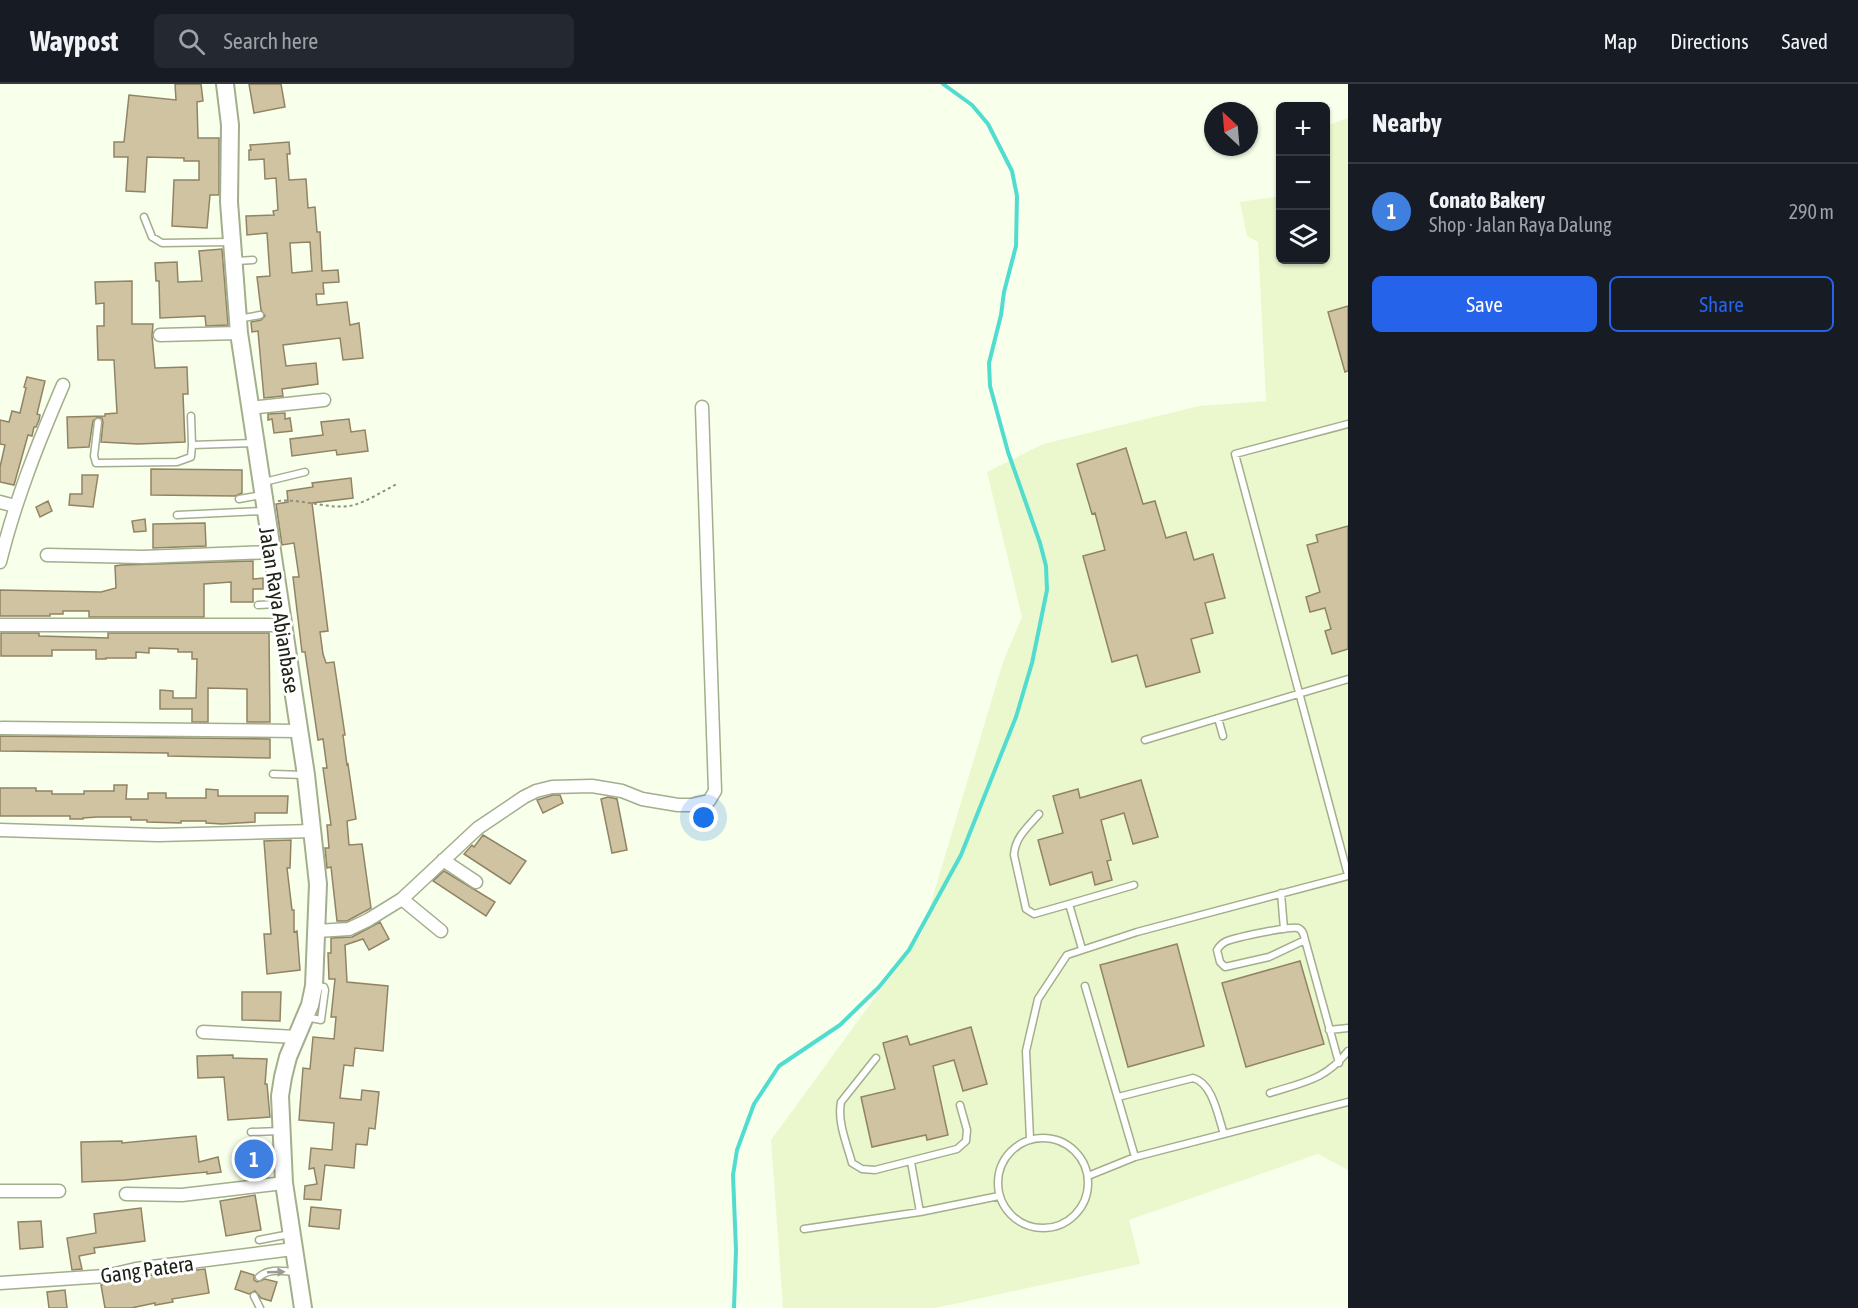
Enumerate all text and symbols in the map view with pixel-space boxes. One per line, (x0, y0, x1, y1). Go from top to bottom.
search box (154, 14, 574, 68)
text: Waypost (30, 25, 118, 57)
icon: search (175, 25, 208, 58)
text: Search here (223, 28, 318, 54)
text: Map (1603, 29, 1637, 53)
text: Directions (1670, 29, 1749, 53)
text: Saved (1782, 29, 1828, 53)
north arrow (1204, 102, 1258, 156)
map controls (1276, 102, 1330, 264)
button: + (1276, 102, 1330, 156)
text: Nearby (1372, 108, 1442, 138)
button: − (1276, 156, 1330, 210)
text: Conato Bakery (1429, 187, 1545, 213)
text: 1 (1387, 200, 1396, 223)
text: 290 m (1789, 200, 1834, 223)
button: layers (1276, 210, 1330, 264)
text: Shop · Jalan Raya Dalung (1429, 213, 1612, 236)
button: Save (1372, 276, 1597, 332)
button: Share (1609, 276, 1834, 332)
street label: Jalan Raya Abianbase (255, 525, 305, 695)
your location (689, 803, 718, 832)
pin: 1 (234, 1136, 274, 1182)
street label: Gang Patera (99, 1251, 195, 1287)
one-way arrow (267, 1267, 286, 1276)

